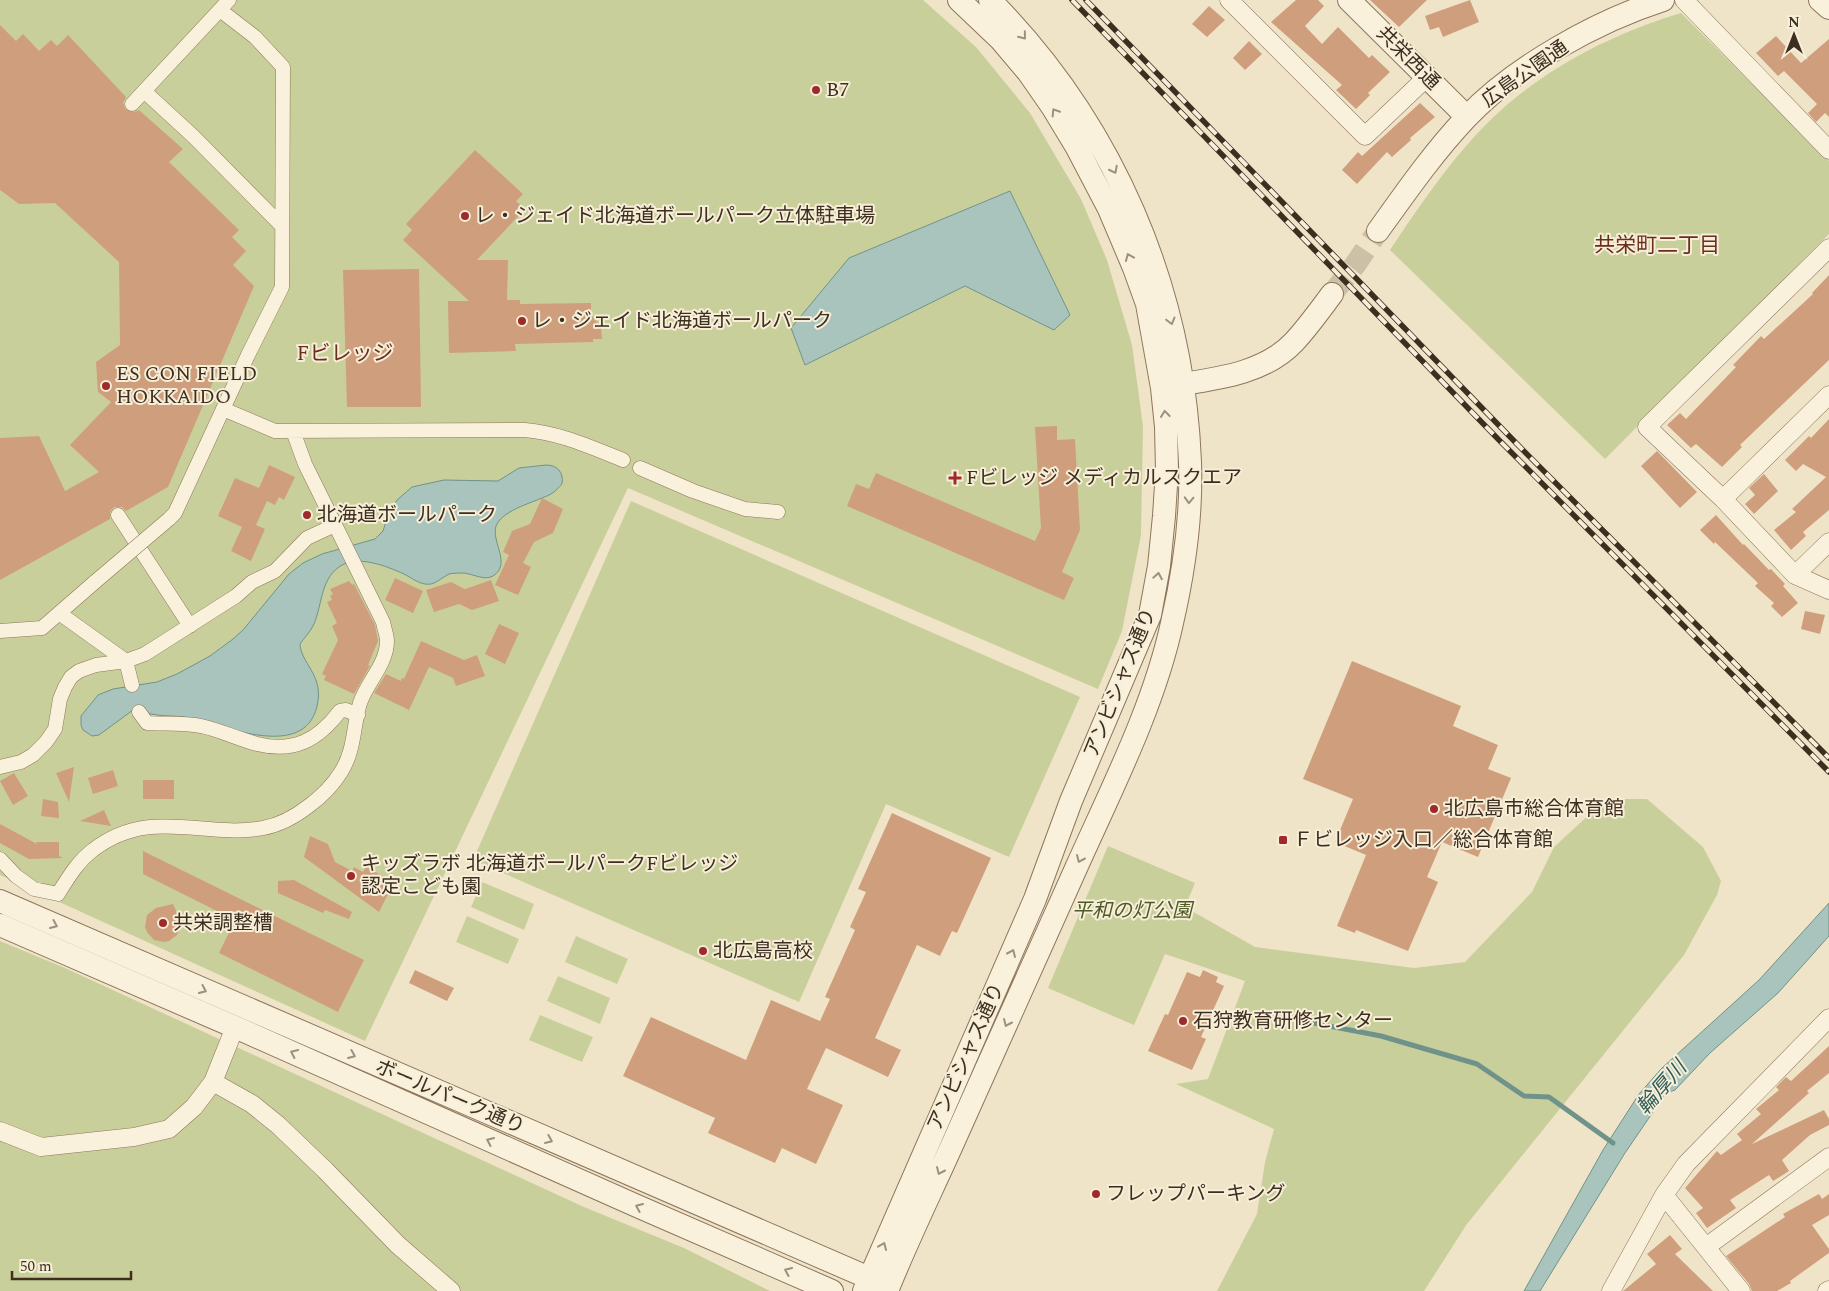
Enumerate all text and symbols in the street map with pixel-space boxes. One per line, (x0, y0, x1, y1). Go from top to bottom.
north arrow (1769, 10, 1819, 60)
text: N (1788, 12, 1800, 33)
street label: 共栄西通 (1369, 19, 1447, 97)
one-way arrow (1017, 30, 1026, 39)
street label: 広島公園通 (1475, 33, 1575, 115)
place label: B7 (826, 75, 849, 105)
marker: B7 (810, 84, 822, 96)
one-way arrow (1052, 109, 1062, 118)
one-way arrow (1108, 164, 1118, 173)
place label: レ・ジェイド北海道ボールパーク立体駐車場 (475, 201, 875, 231)
marker: レ・ジェイド北海道ボールパーク立体駐車場 (459, 210, 471, 222)
district label: 共栄町二丁目 (1594, 230, 1720, 262)
one-way arrow (1125, 253, 1135, 262)
place label: レ・ジェイド北海道ボールパーク (532, 306, 832, 336)
marker: レ・ジェイド北海道ボールパーク (516, 315, 528, 327)
one-way arrow (1165, 317, 1176, 326)
district label: Fビレッジ (297, 338, 393, 370)
place label: ES CON FIELD HOKKAIDO (116, 359, 257, 412)
marker: ES CON FIELD HOKKAIDO (100, 380, 112, 392)
one-way arrow (1160, 410, 1171, 418)
place label: Fビレッジ メディカルスクエア (966, 463, 1242, 493)
marker: Fビレッジ メディカルスクエア (948, 471, 962, 485)
one-way arrow (1183, 496, 1194, 504)
place label: 北海道ボールパーク (317, 500, 497, 530)
marker: 北海道ボールパーク (301, 509, 313, 521)
one-way arrow (1152, 572, 1162, 581)
street label: アンビシャス通り (1076, 604, 1164, 762)
place label: 北広島市総合体育館 (1444, 794, 1624, 824)
marker: 北広島市総合体育館 (1428, 803, 1440, 815)
place label: Ｆビレッジ入口／総合体育館 (1293, 825, 1553, 855)
marker: Ｆビレッジ入口／総合体育館 (1277, 834, 1289, 846)
place label: キッズラボ 北海道ボールパークFビレッジ 認定こども園 (361, 849, 738, 902)
one-way arrow (1076, 854, 1087, 863)
marker: キッズラボ 北海道ボールパークFビレッジ 認定こども園 (345, 870, 357, 882)
park label: 平和の灯公園 (1072, 896, 1195, 926)
place label: 共栄調整槽 (173, 908, 273, 938)
marker: 共栄調整槽 (157, 917, 169, 929)
one-way arrow (49, 918, 58, 929)
place label: 北広島高校 (713, 936, 813, 966)
marker: 北広島高校 (697, 945, 709, 957)
one-way arrow (1005, 949, 1016, 958)
street label: アンビシャス通り (920, 978, 1012, 1136)
one-way arrow (198, 983, 207, 994)
place label: 石狩教育研修センター (1193, 1006, 1393, 1036)
marker: 石狩教育研修センター (1177, 1015, 1189, 1027)
one-way arrow (1002, 1018, 1013, 1027)
one-way arrow (347, 1048, 356, 1059)
one-way arrow (290, 1049, 299, 1060)
street label: ボールパーク通り (370, 1052, 530, 1142)
water label: 輪厚川 (1629, 1052, 1696, 1122)
one-way arrow (544, 1134, 553, 1145)
one-way arrow (486, 1137, 495, 1148)
one-way arrow (936, 1166, 947, 1175)
place label: フレップパーキング (1106, 1179, 1285, 1209)
marker: フレップパーキング (1090, 1188, 1102, 1200)
one-way arrow (635, 1203, 644, 1213)
one-way arrow (877, 1242, 887, 1251)
scale bar (12, 1248, 131, 1280)
text: 50 m (20, 1255, 52, 1278)
one-way arrow (784, 1267, 793, 1278)

